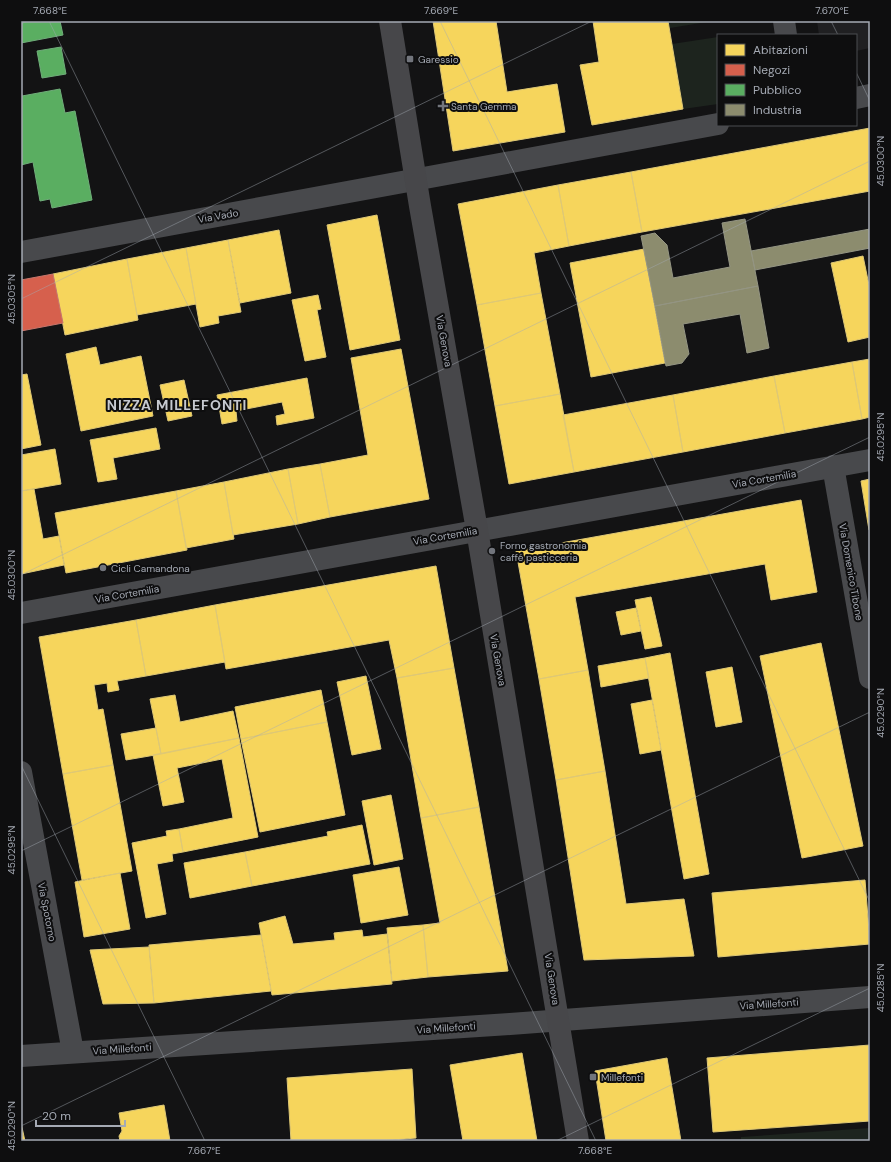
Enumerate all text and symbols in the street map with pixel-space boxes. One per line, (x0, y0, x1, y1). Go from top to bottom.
text: 7.668°E (33, 4, 67, 17)
text: 7.669°E (424, 4, 458, 17)
text: 7.670°E (815, 4, 849, 17)
legend (717, 34, 857, 126)
text: Abitazioni (753, 42, 808, 58)
place label: Garessio (418, 53, 459, 66)
marker: Garessio (405, 54, 415, 64)
text: Negozi (753, 62, 790, 78)
text: Pubblico (753, 82, 801, 98)
place label: Santa Gemma (451, 100, 517, 113)
marker: Santa Gemma (438, 101, 448, 111)
text: Industria (753, 102, 801, 118)
text: 45.0300°N (874, 136, 887, 186)
street label: Via Vado (197, 206, 239, 226)
text: 45.0305°N (5, 274, 18, 324)
street label: Via Genova (433, 314, 455, 368)
district label: NIZZA MILLEFONTI (107, 396, 247, 414)
text: 45.0295°N (874, 412, 887, 461)
street label: Via Cortemilia (731, 467, 797, 491)
street label: Via Domenico Tibone (836, 522, 866, 622)
street label: Via Cortemilia (412, 524, 478, 548)
place label: Forno gastronomia caffé pasticceria (500, 539, 587, 564)
marker: Forno gastronomia caffé pasticceria (487, 546, 497, 556)
text: 45.0300°N (5, 550, 18, 600)
place label: Cicli Camandona (111, 562, 190, 575)
marker: Cicli Camandona (98, 563, 108, 573)
street label: Via Cortemilia (94, 582, 160, 606)
street label: Via Genova (487, 633, 509, 687)
text: 45.0290°N (874, 688, 887, 738)
text: 45.0295°N (5, 825, 18, 874)
street label: Via Spotorno (35, 881, 59, 943)
street label: Via Genova (541, 952, 563, 1006)
text: 45.0285°N (874, 964, 887, 1012)
street label: Via Millefonti (739, 995, 799, 1013)
street label: Via Millefonti (416, 1019, 476, 1037)
street label: Via Millefonti (92, 1040, 152, 1058)
place label: Millefonti (601, 1071, 643, 1084)
marker: Millefonti (588, 1072, 598, 1082)
text: 45.0290°N (5, 1101, 18, 1151)
scale bar (36, 1102, 125, 1128)
text: 20 m (42, 1108, 71, 1124)
text: 7.667°E (187, 1144, 221, 1157)
text: 7.668°E (578, 1144, 612, 1157)

